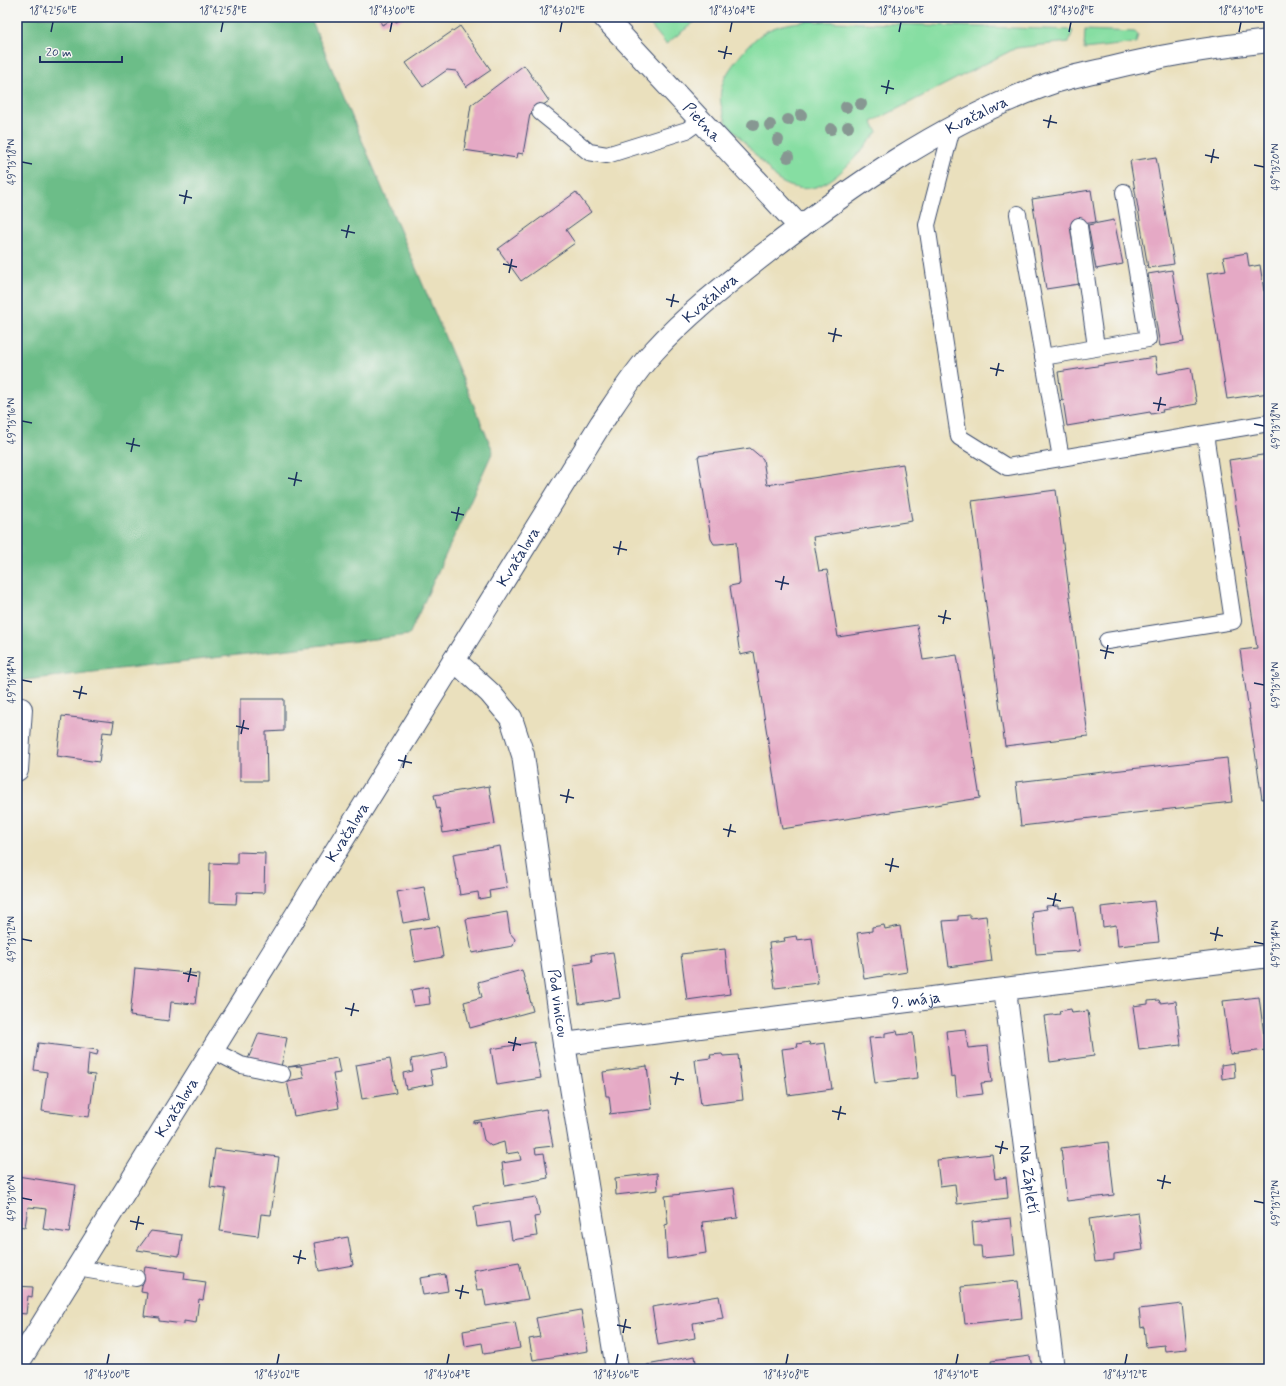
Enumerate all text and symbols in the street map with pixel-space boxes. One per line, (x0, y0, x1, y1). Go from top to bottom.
text: 18°42'56"E (29, 4, 77, 18)
text: 18°42'58"E (199, 4, 247, 18)
text: 18°43'00"E (369, 4, 415, 18)
text: 18°43'02"E (539, 4, 585, 18)
text: 18°43'04"E (709, 4, 755, 18)
text: 18°43'06"E (878, 4, 924, 18)
text: 18°43'08"E (1048, 4, 1094, 18)
text: 18°43'10"E (1218, 4, 1264, 18)
scale bar (40, 38, 122, 64)
text: 20 m (46, 45, 72, 61)
street label: Kvačalova (942, 91, 1011, 139)
street label: Pietna (678, 98, 726, 147)
text: 49°13'18"N (5, 139, 19, 185)
text: 49°13'20"N (1269, 143, 1283, 190)
street label: Kvačalova (678, 269, 742, 328)
text: 49°13'16"N (5, 398, 19, 444)
text: 49°13'18"N (1269, 403, 1283, 449)
street label: Kvačalova (492, 523, 545, 591)
text: 49°13'14"N (5, 656, 19, 703)
text: 49°13'16"N (1269, 662, 1283, 708)
street label: Kvačalova (321, 798, 374, 866)
text: 49°13'12"N (5, 916, 19, 962)
text: 49°13'14"N (1269, 920, 1283, 967)
street label: Pod vinicou (543, 968, 573, 1039)
street label: 9. mája (891, 987, 942, 1013)
street label: Kvačalova (150, 1074, 203, 1141)
street label: Na Zápletí (1014, 1143, 1044, 1216)
text: 49°13'10"N (5, 1174, 19, 1221)
text: 49°13'12"N (1269, 1180, 1283, 1226)
text: 18°43'00"E (84, 1368, 130, 1382)
text: 18°43'02"E (254, 1368, 300, 1382)
text: 18°43'04"E (424, 1368, 470, 1382)
text: 18°43'06"E (593, 1368, 639, 1382)
text: 18°43'08"E (763, 1368, 809, 1382)
text: 18°43'10"E (933, 1368, 979, 1382)
text: 18°43'12"E (1103, 1368, 1148, 1382)

